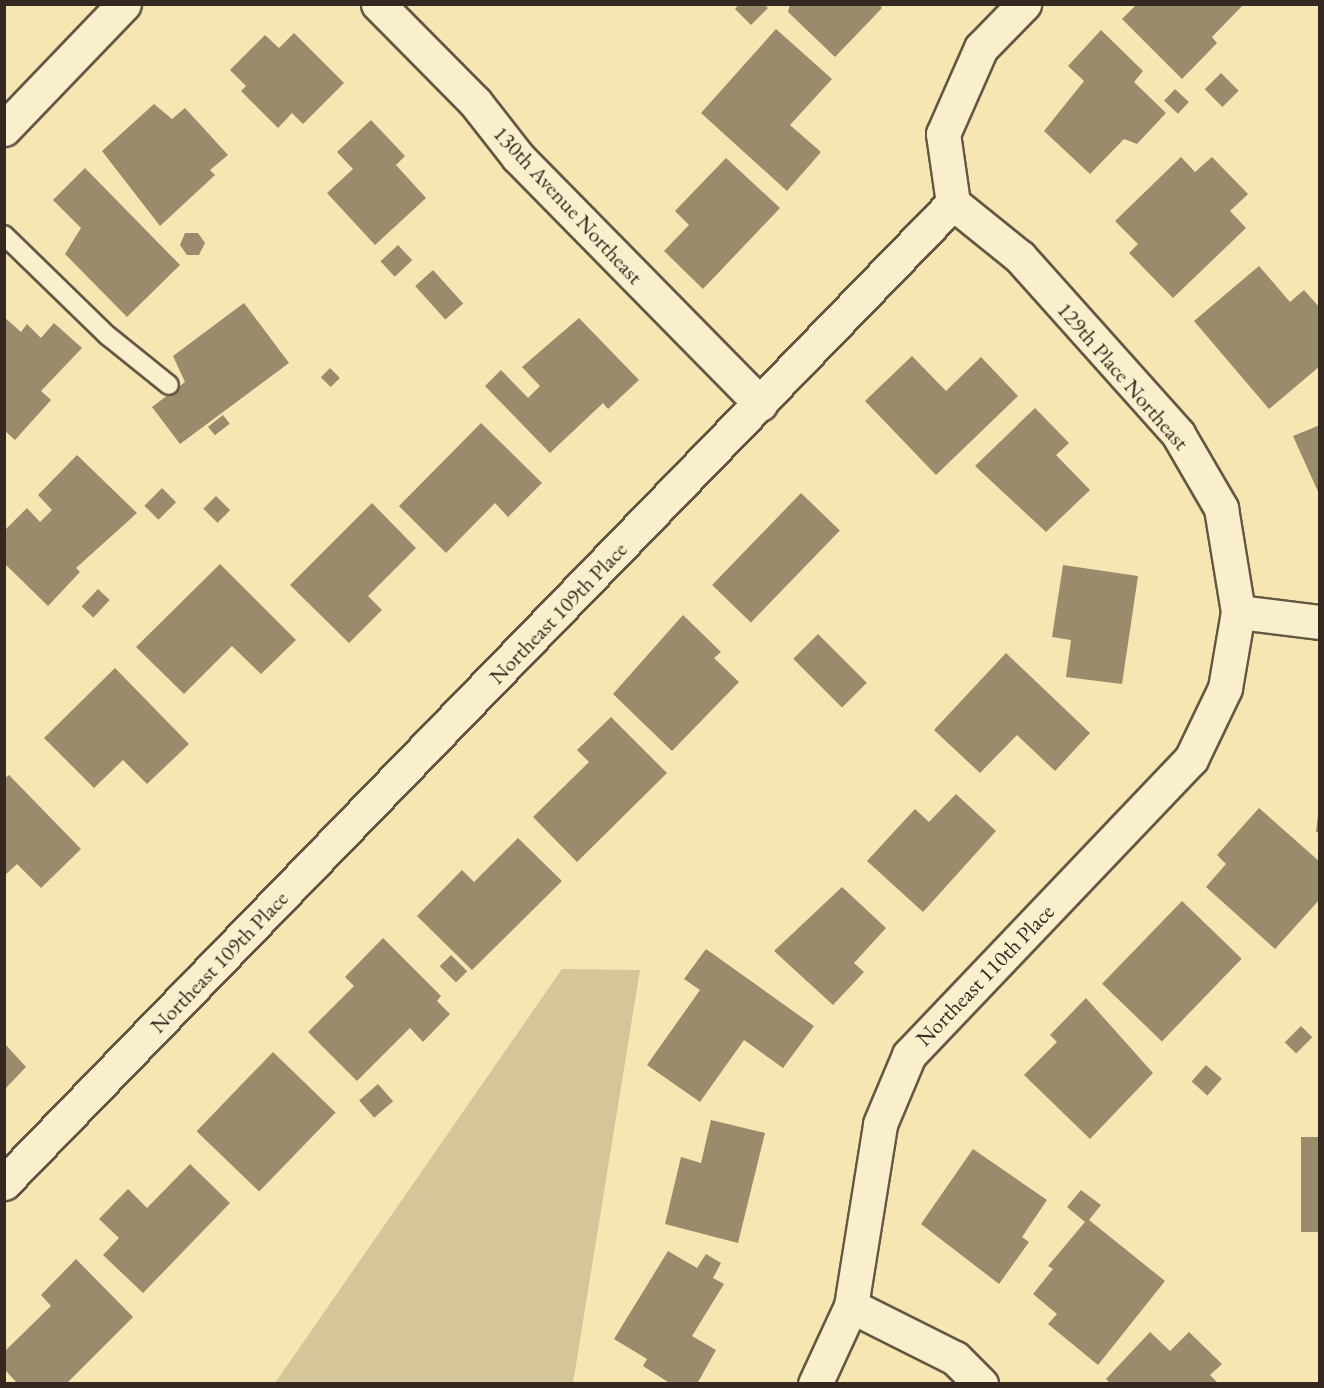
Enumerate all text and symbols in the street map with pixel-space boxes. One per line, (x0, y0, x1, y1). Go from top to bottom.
street label: 130th Avenue Northeast (488, 120, 648, 290)
street label: 129th Place Northeast (1052, 297, 1194, 455)
street label: Northeast 109th Place (483, 536, 633, 690)
street label: Northeast 109th Place (144, 885, 294, 1039)
street label: Northeast 110th Place (910, 898, 1060, 1052)

